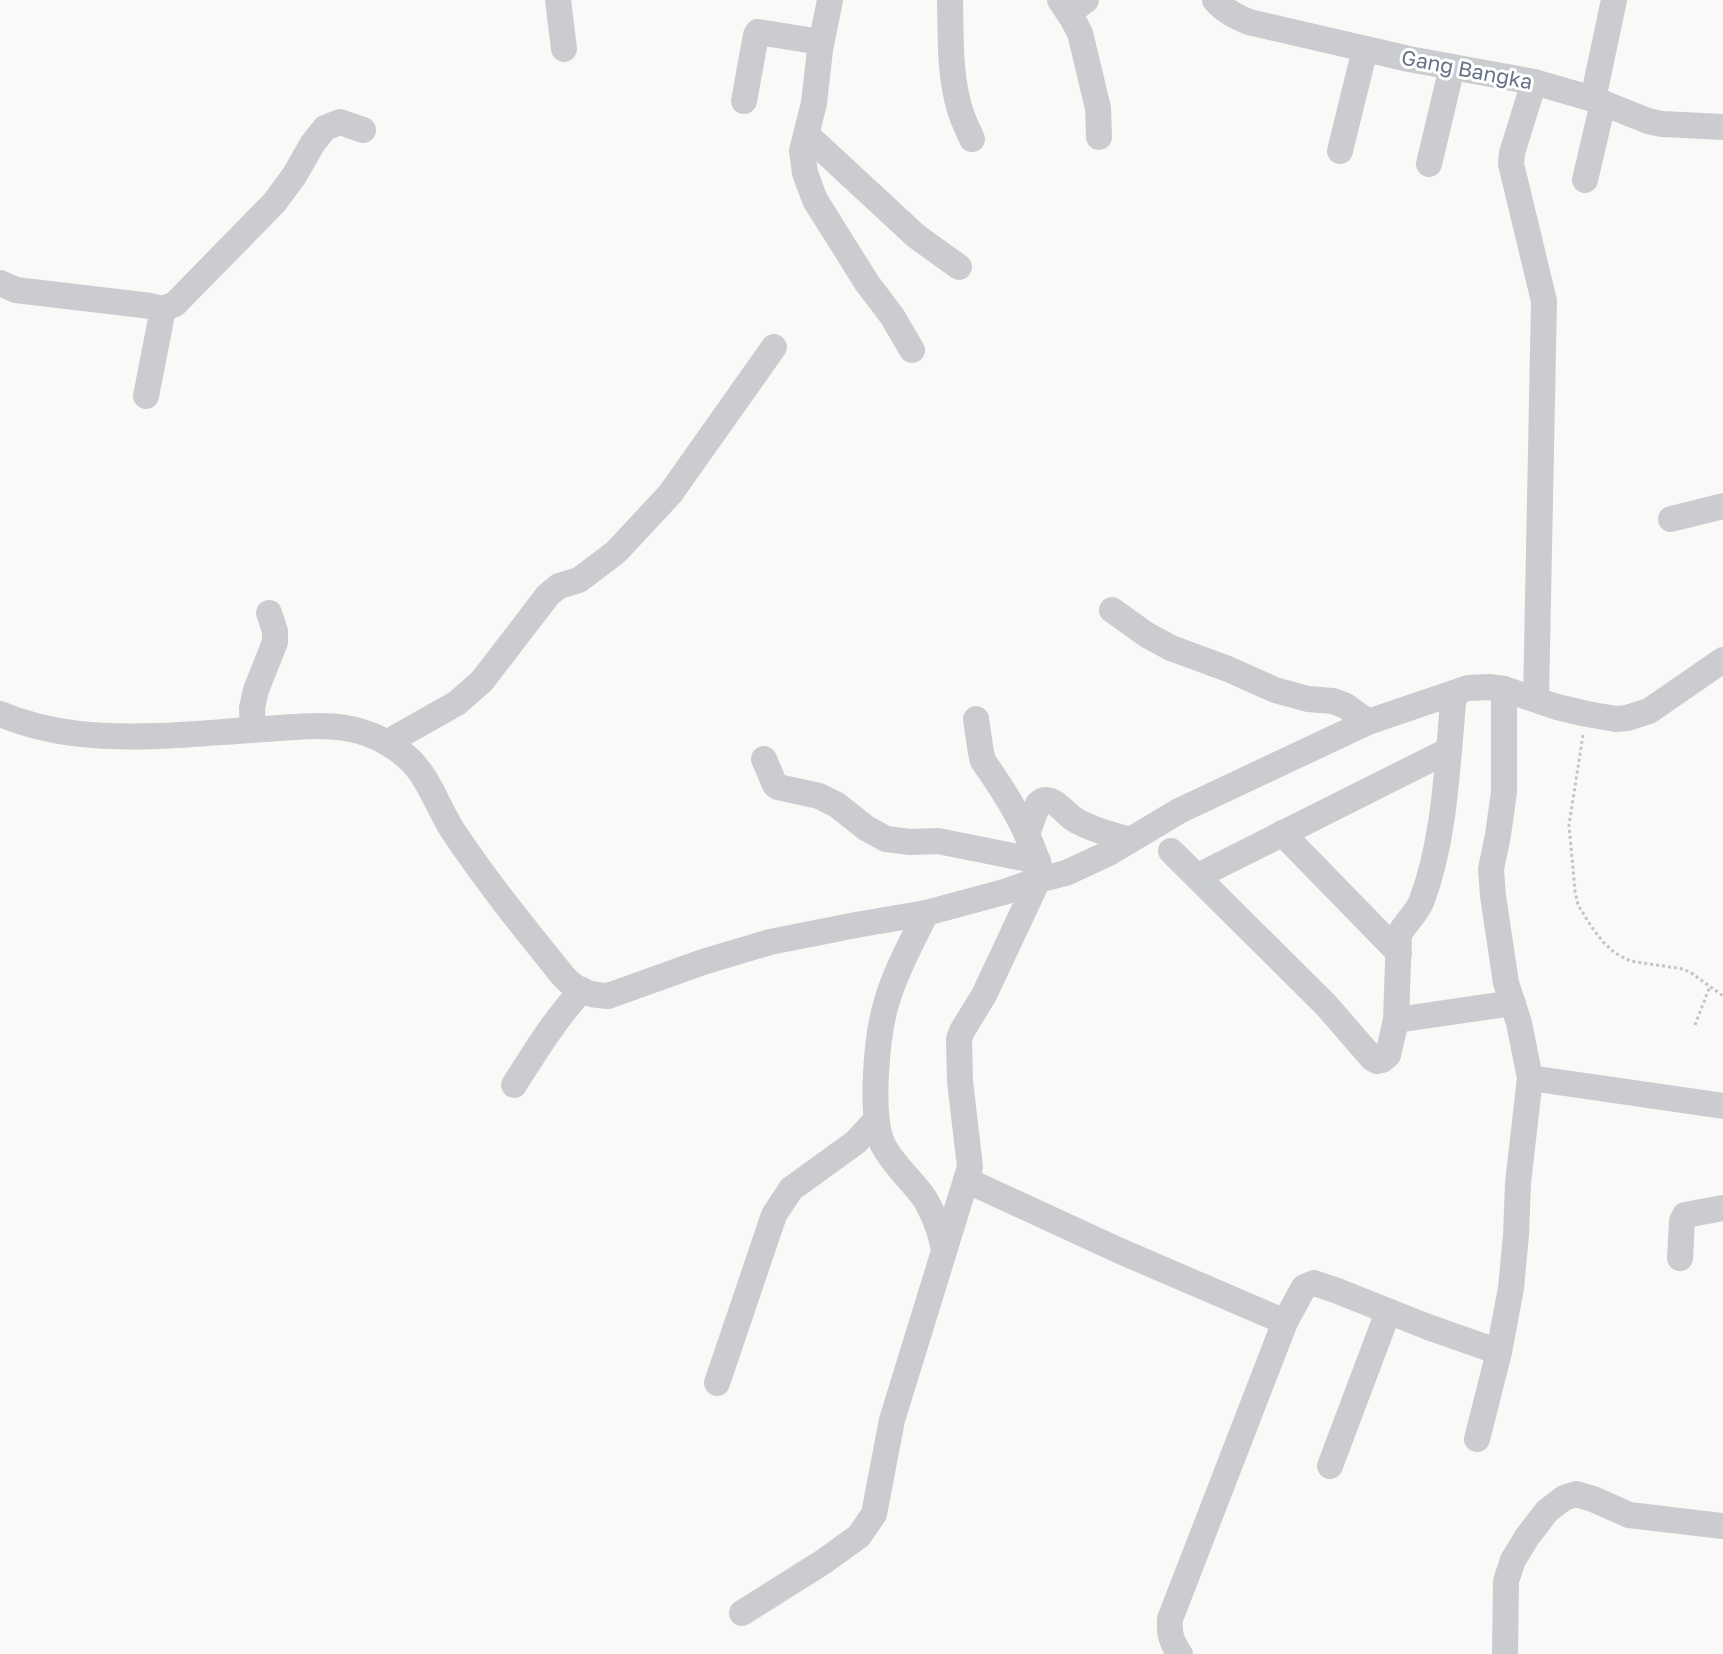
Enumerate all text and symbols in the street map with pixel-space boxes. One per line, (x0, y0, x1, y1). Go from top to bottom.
street label: Gang Bangka (1399, 44, 1535, 94)

